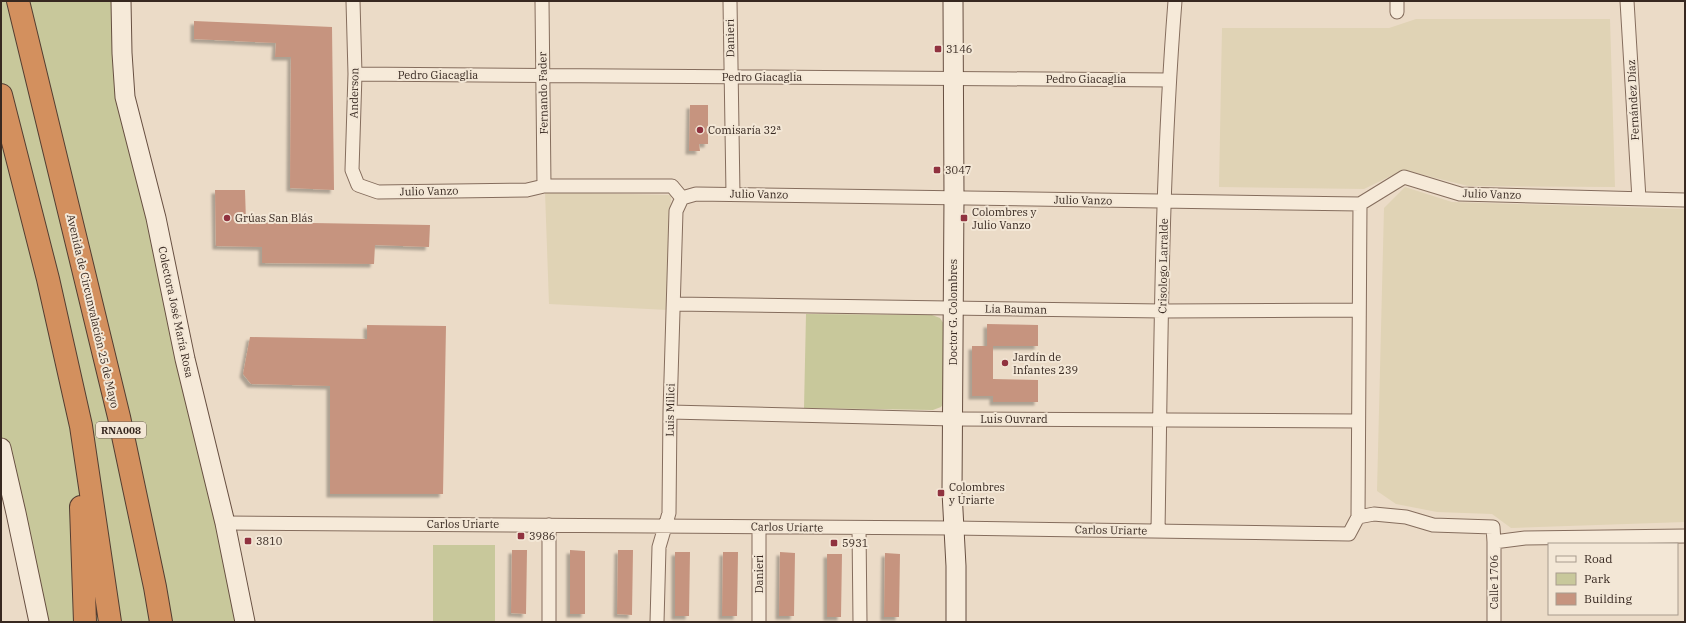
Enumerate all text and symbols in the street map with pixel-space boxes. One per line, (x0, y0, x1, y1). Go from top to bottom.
street label: Danieri (723, 18, 737, 57)
place label: 3146 (946, 42, 972, 56)
marker: 3146 (933, 44, 943, 54)
street label: Fernando Fader (535, 51, 551, 134)
street label: Fernández Díaz (1624, 59, 1642, 141)
street label: Anderson (347, 68, 361, 118)
street label: Pedro Giacaglia (398, 68, 478, 82)
street label: Pedro Giacaglia (722, 70, 802, 84)
street label: Pedro Giacaglia (1046, 72, 1126, 86)
place label: Comisaría 32ª (708, 123, 781, 137)
marker: Comisaría 32ª (695, 125, 705, 135)
place label: 3047 (945, 163, 971, 177)
marker: 3047 (932, 165, 942, 175)
street label: Julio Vanzo (400, 183, 458, 199)
street label: Julio Vanzo (730, 186, 788, 202)
street label: Julio Vanzo (1462, 186, 1522, 202)
street label: Julio Vanzo (1054, 192, 1112, 208)
place label: Colombres y Julio Vanzo (972, 205, 1036, 232)
place label: Grúas San Blás (235, 211, 313, 225)
street label: Avenida de Circunvalación 25 de Mayo (64, 212, 122, 410)
marker: Grúas San Blás (222, 213, 232, 223)
marker: Colombres y Julio Vanzo (959, 213, 969, 223)
street label: Crisologo Larralde (1155, 218, 1171, 314)
street label: Colectora José María Rosa (155, 245, 197, 379)
street label: Doctor G. Colombres (946, 259, 960, 365)
street label: Lia Bauman (985, 301, 1047, 317)
place label: Jardín de Infantes 239 (1013, 350, 1078, 377)
marker: Jardín de Infantes 239 (1000, 358, 1010, 368)
street label: Luis Milici (663, 383, 677, 437)
street label: Luis Ouvrard (980, 412, 1048, 426)
road number: RNA008 (96, 422, 146, 438)
place label: Colombres y Uriarte (949, 480, 1005, 507)
marker: Colombres y Uriarte (936, 488, 946, 498)
street label: Carlos Uriarte (427, 517, 499, 531)
street label: Carlos Uriarte (751, 519, 823, 535)
street label: Carlos Uriarte (1075, 522, 1147, 538)
place label: 3986 (529, 529, 555, 543)
marker: 3986 (516, 531, 526, 541)
place label: 3810 (256, 534, 283, 548)
marker: 3810 (243, 536, 253, 546)
place label: 5931 (842, 536, 868, 550)
marker: 5931 (829, 538, 839, 548)
legend (1548, 543, 1678, 615)
text: Road (1584, 551, 1613, 566)
street label: Danieri (752, 554, 766, 593)
street label: Calle 1706 (1487, 555, 1501, 609)
text: Park (1584, 571, 1610, 586)
text: Building (1584, 591, 1632, 606)

